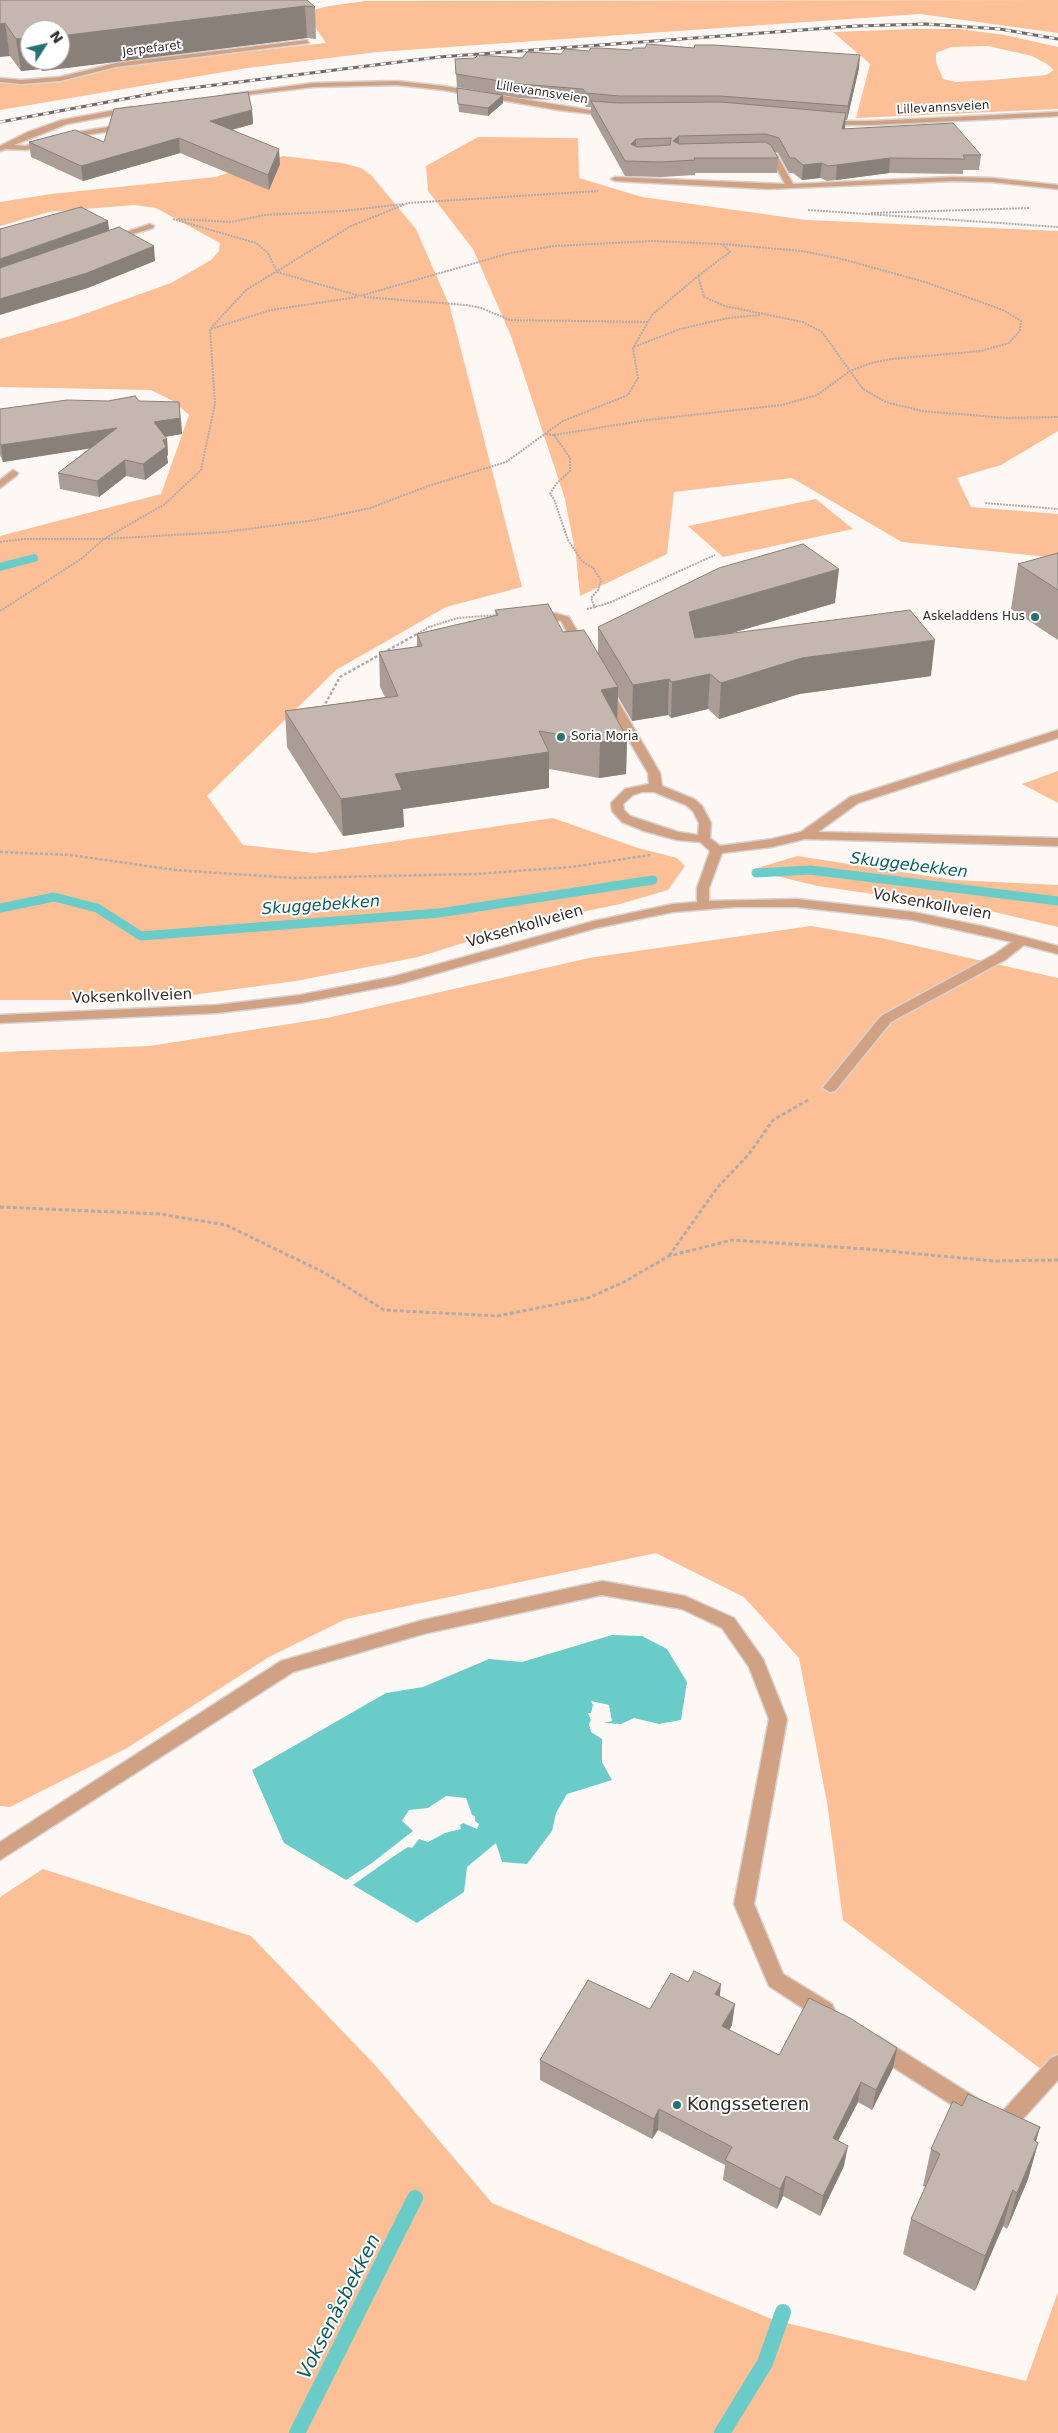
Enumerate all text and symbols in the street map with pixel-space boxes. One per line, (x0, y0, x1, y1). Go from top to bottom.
north arrow (20, 20, 70, 70)
text: N (47, 28, 66, 46)
street label: Jerpefaret (122, 38, 182, 60)
street label: Lillevannsveien (495, 79, 589, 107)
street label: Lillevannsveien (896, 98, 990, 118)
place label: Askeladdens Hus (923, 610, 1025, 624)
marker: Askeladdens Hus (1029, 611, 1041, 623)
place label: Soria Moria (571, 730, 639, 744)
marker: Soria Moria (555, 731, 567, 743)
water label: Skuggebekken (849, 849, 969, 883)
street label: Voksenkollveien (871, 886, 993, 924)
water label: Skuggebekken (261, 892, 381, 920)
street label: Voksenkollveien (465, 902, 585, 952)
street label: Voksenkollveien (72, 986, 192, 1008)
place label: Kongsseteren (687, 2094, 809, 2116)
marker: Kongsseteren (671, 2099, 683, 2111)
water label: Voksenåsbekken (294, 2231, 386, 2383)

